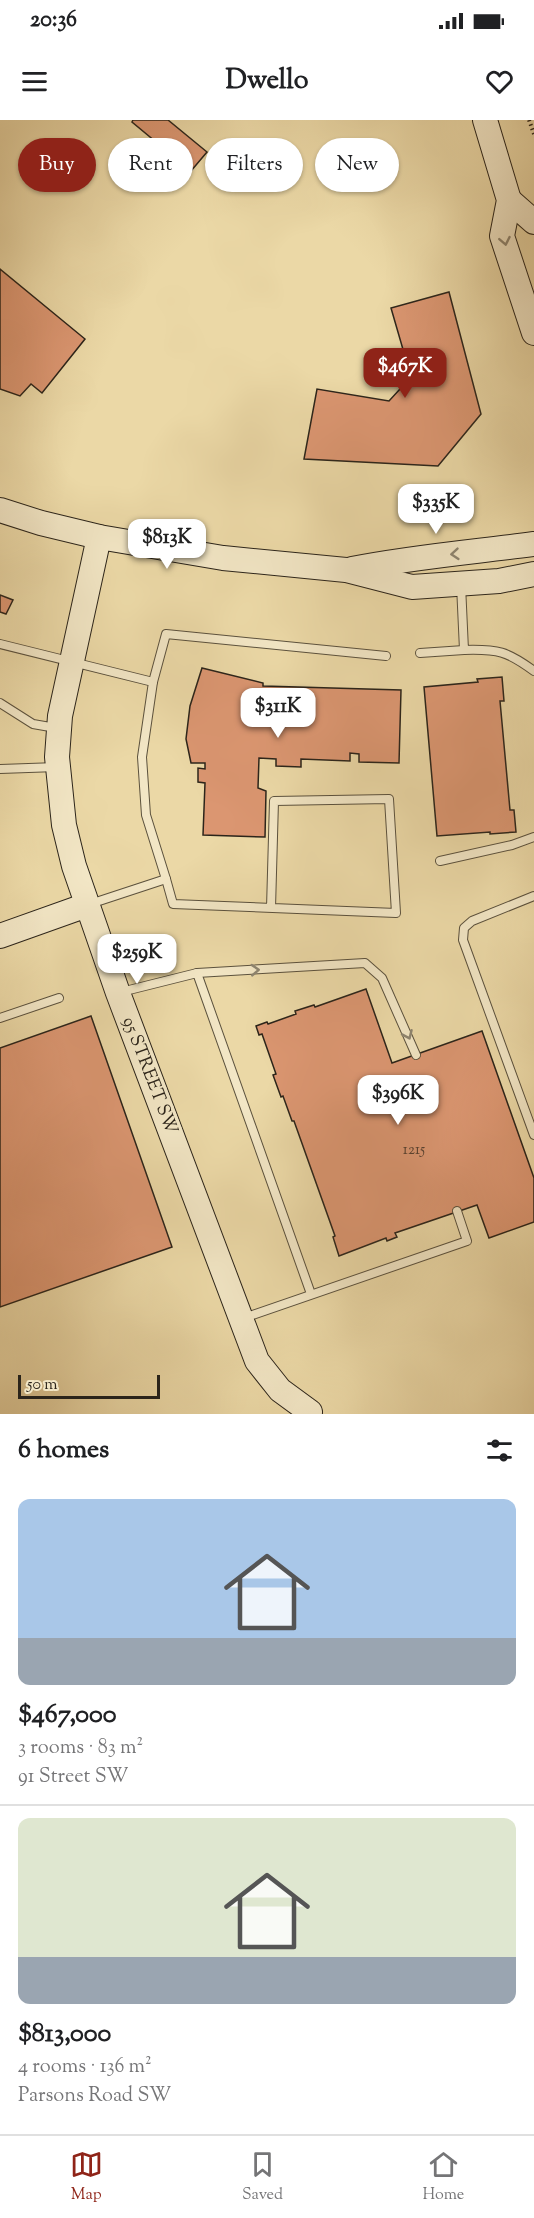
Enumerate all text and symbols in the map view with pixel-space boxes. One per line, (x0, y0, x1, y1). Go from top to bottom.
text: 20:36 (30, 5, 77, 37)
text: Dwello (226, 62, 308, 101)
icon: menu (18, 65, 51, 98)
icon: heart (483, 65, 516, 98)
chip: Buy (18, 138, 96, 192)
chip: Rent (108, 138, 193, 192)
chip: Filters (205, 138, 303, 192)
chip: New (315, 138, 399, 192)
one-way arrow (498, 236, 511, 246)
pin: $467K (363, 348, 447, 399)
text: $467K (378, 353, 433, 382)
pin: $335K (394, 484, 478, 535)
text: $335K (412, 489, 460, 518)
pin: $813K (125, 519, 209, 570)
text: $813K (142, 524, 192, 553)
one-way arrow (451, 547, 460, 560)
pin: $311K (236, 688, 320, 739)
text: $311K (255, 693, 301, 722)
pin: $259K (95, 934, 179, 985)
text: $259K (111, 939, 163, 968)
one-way arrow (251, 964, 260, 977)
street label: 95 STREET SW (115, 1013, 183, 1139)
one-way arrow (400, 1029, 412, 1040)
pin: $396K (356, 1075, 440, 1126)
text: $396K (372, 1080, 424, 1109)
house number: 1215 (403, 1140, 425, 1161)
scale bar (18, 1372, 160, 1400)
text: 50 m (27, 1374, 58, 1397)
text: 6 homes (18, 1432, 109, 1469)
icon: filters (483, 1434, 516, 1467)
icon: home (213, 1538, 321, 1646)
text: $467,000 (18, 1697, 117, 1734)
text: 3 rooms · 83 m² (18, 1734, 143, 1763)
text: 91 Street SW (18, 1763, 129, 1792)
icon: home (213, 1857, 321, 1965)
text: $813,000 (18, 2016, 111, 2053)
text: 4 rooms · 136 m² (18, 2053, 152, 2082)
text: Parsons Road SW (18, 2082, 171, 2111)
tab: Map (70, 2148, 103, 2207)
tab: Saved (242, 2148, 283, 2207)
tab: Home (422, 2148, 464, 2207)

